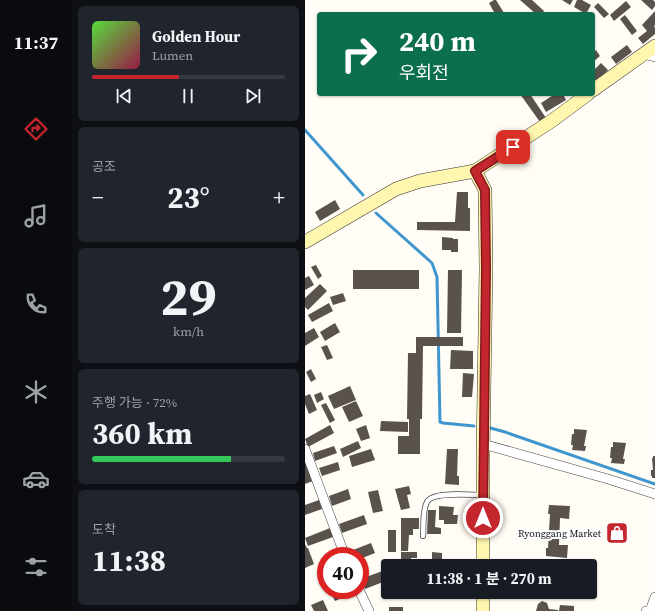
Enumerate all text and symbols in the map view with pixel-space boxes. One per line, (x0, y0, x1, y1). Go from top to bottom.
text: 240 m (399, 22, 476, 60)
text: Golden Hour (152, 26, 240, 47)
icon: right (333, 28, 385, 80)
text: 11:37 (14, 30, 58, 55)
text: Lumen (152, 47, 193, 64)
text: 우회전 (399, 60, 449, 85)
icon: previous (113, 85, 135, 107)
icon: pause (177, 85, 199, 107)
icon: next (242, 85, 264, 107)
icon: directions (22, 115, 50, 143)
pin (496, 130, 530, 164)
icon: arrive (502, 136, 524, 158)
text: 공조 (92, 158, 116, 175)
text: 23° (167, 177, 210, 218)
text: − (92, 182, 104, 212)
text: + (273, 182, 285, 212)
icon: music (22, 202, 50, 230)
text: 29 (160, 261, 217, 332)
icon: phone (22, 290, 50, 318)
text: km/h (173, 323, 204, 340)
icon: climate (22, 378, 50, 406)
text: 주행 가능 · 72% (92, 394, 177, 411)
text: 360 km (92, 413, 192, 454)
icon: car (22, 465, 50, 493)
position arrow (462, 497, 504, 539)
shop icon: Ryonggang Market (604, 520, 630, 546)
text: 도착 (92, 521, 116, 538)
place label: Ryonggang Market (518, 527, 602, 540)
text: 11:38 (92, 540, 166, 581)
speed limit sign: 40 (317, 547, 369, 599)
icon: filters (22, 553, 50, 581)
text: 11:38 · 1 분 · 270 m (426, 568, 552, 589)

